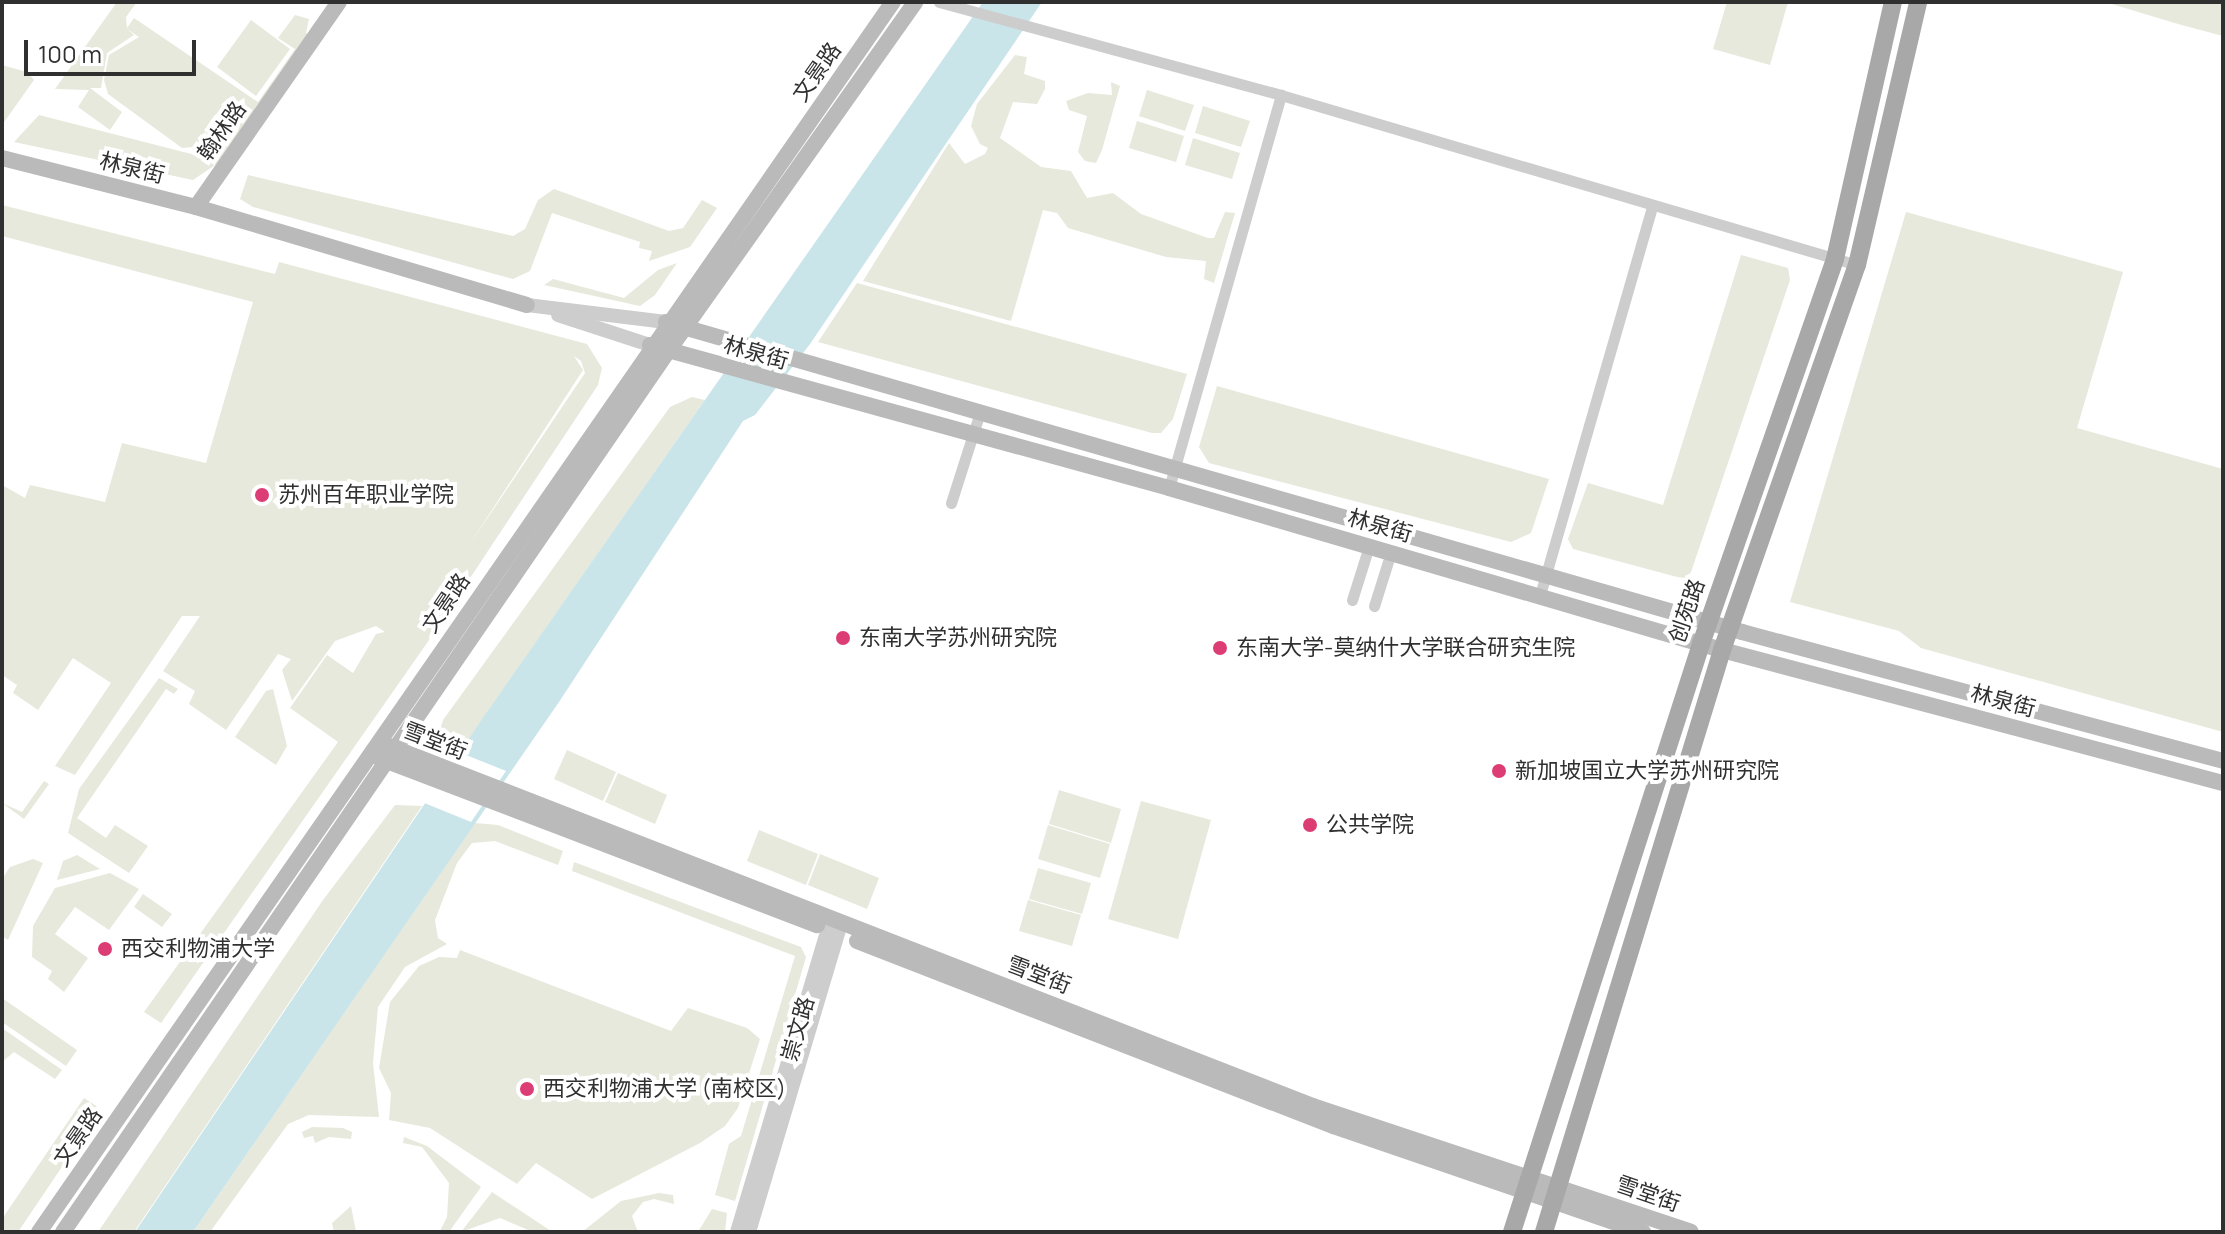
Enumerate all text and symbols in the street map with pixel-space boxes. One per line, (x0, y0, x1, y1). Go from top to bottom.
scale bar (28, 24, 200, 74)
text: 100 m (38, 37, 102, 70)
street label: 文景路 (787, 37, 847, 107)
street label: 翰林路 (192, 96, 252, 166)
street label: 林泉街 (97, 147, 167, 189)
street label: 林泉街 (721, 331, 791, 375)
place label: 苏州百年职业学院 (278, 482, 454, 508)
marker: 苏州百年职业学院 (253, 486, 271, 504)
street label: 林泉街 (1345, 504, 1415, 548)
street label: 文景路 (417, 568, 475, 638)
street label: 创苑路 (1664, 576, 1710, 646)
place label: 东南大学苏州研究院 (859, 625, 1057, 651)
marker: 东南大学苏州研究院 (834, 629, 852, 647)
place label: 东南大学-莫纳什大学联合研究生院 (1236, 635, 1575, 661)
marker: 东南大学-莫纳什大学联合研究生院 (1211, 639, 1229, 657)
street label: 林泉街 (1968, 680, 2038, 722)
street label: 雪堂街 (399, 717, 471, 765)
place label: 新加坡国立大学苏州研究院 (1515, 758, 1779, 784)
marker: 新加坡国立大学苏州研究院 (1490, 762, 1508, 780)
place label: 公共学院 (1326, 812, 1414, 838)
marker: 公共学院 (1301, 816, 1319, 834)
place label: 西交利物浦大学 (121, 936, 275, 962)
marker: 西交利物浦大学 (96, 940, 114, 958)
street label: 雪堂街 (1003, 951, 1075, 999)
street label: 崇文路 (776, 994, 820, 1064)
place label: 西交利物浦大学 (南校区) (543, 1076, 786, 1102)
marker: 西交利物浦大学 (南校区) (518, 1080, 536, 1098)
street label: 文景路 (48, 1102, 108, 1172)
street label: 雪堂街 (1613, 1171, 1683, 1217)

